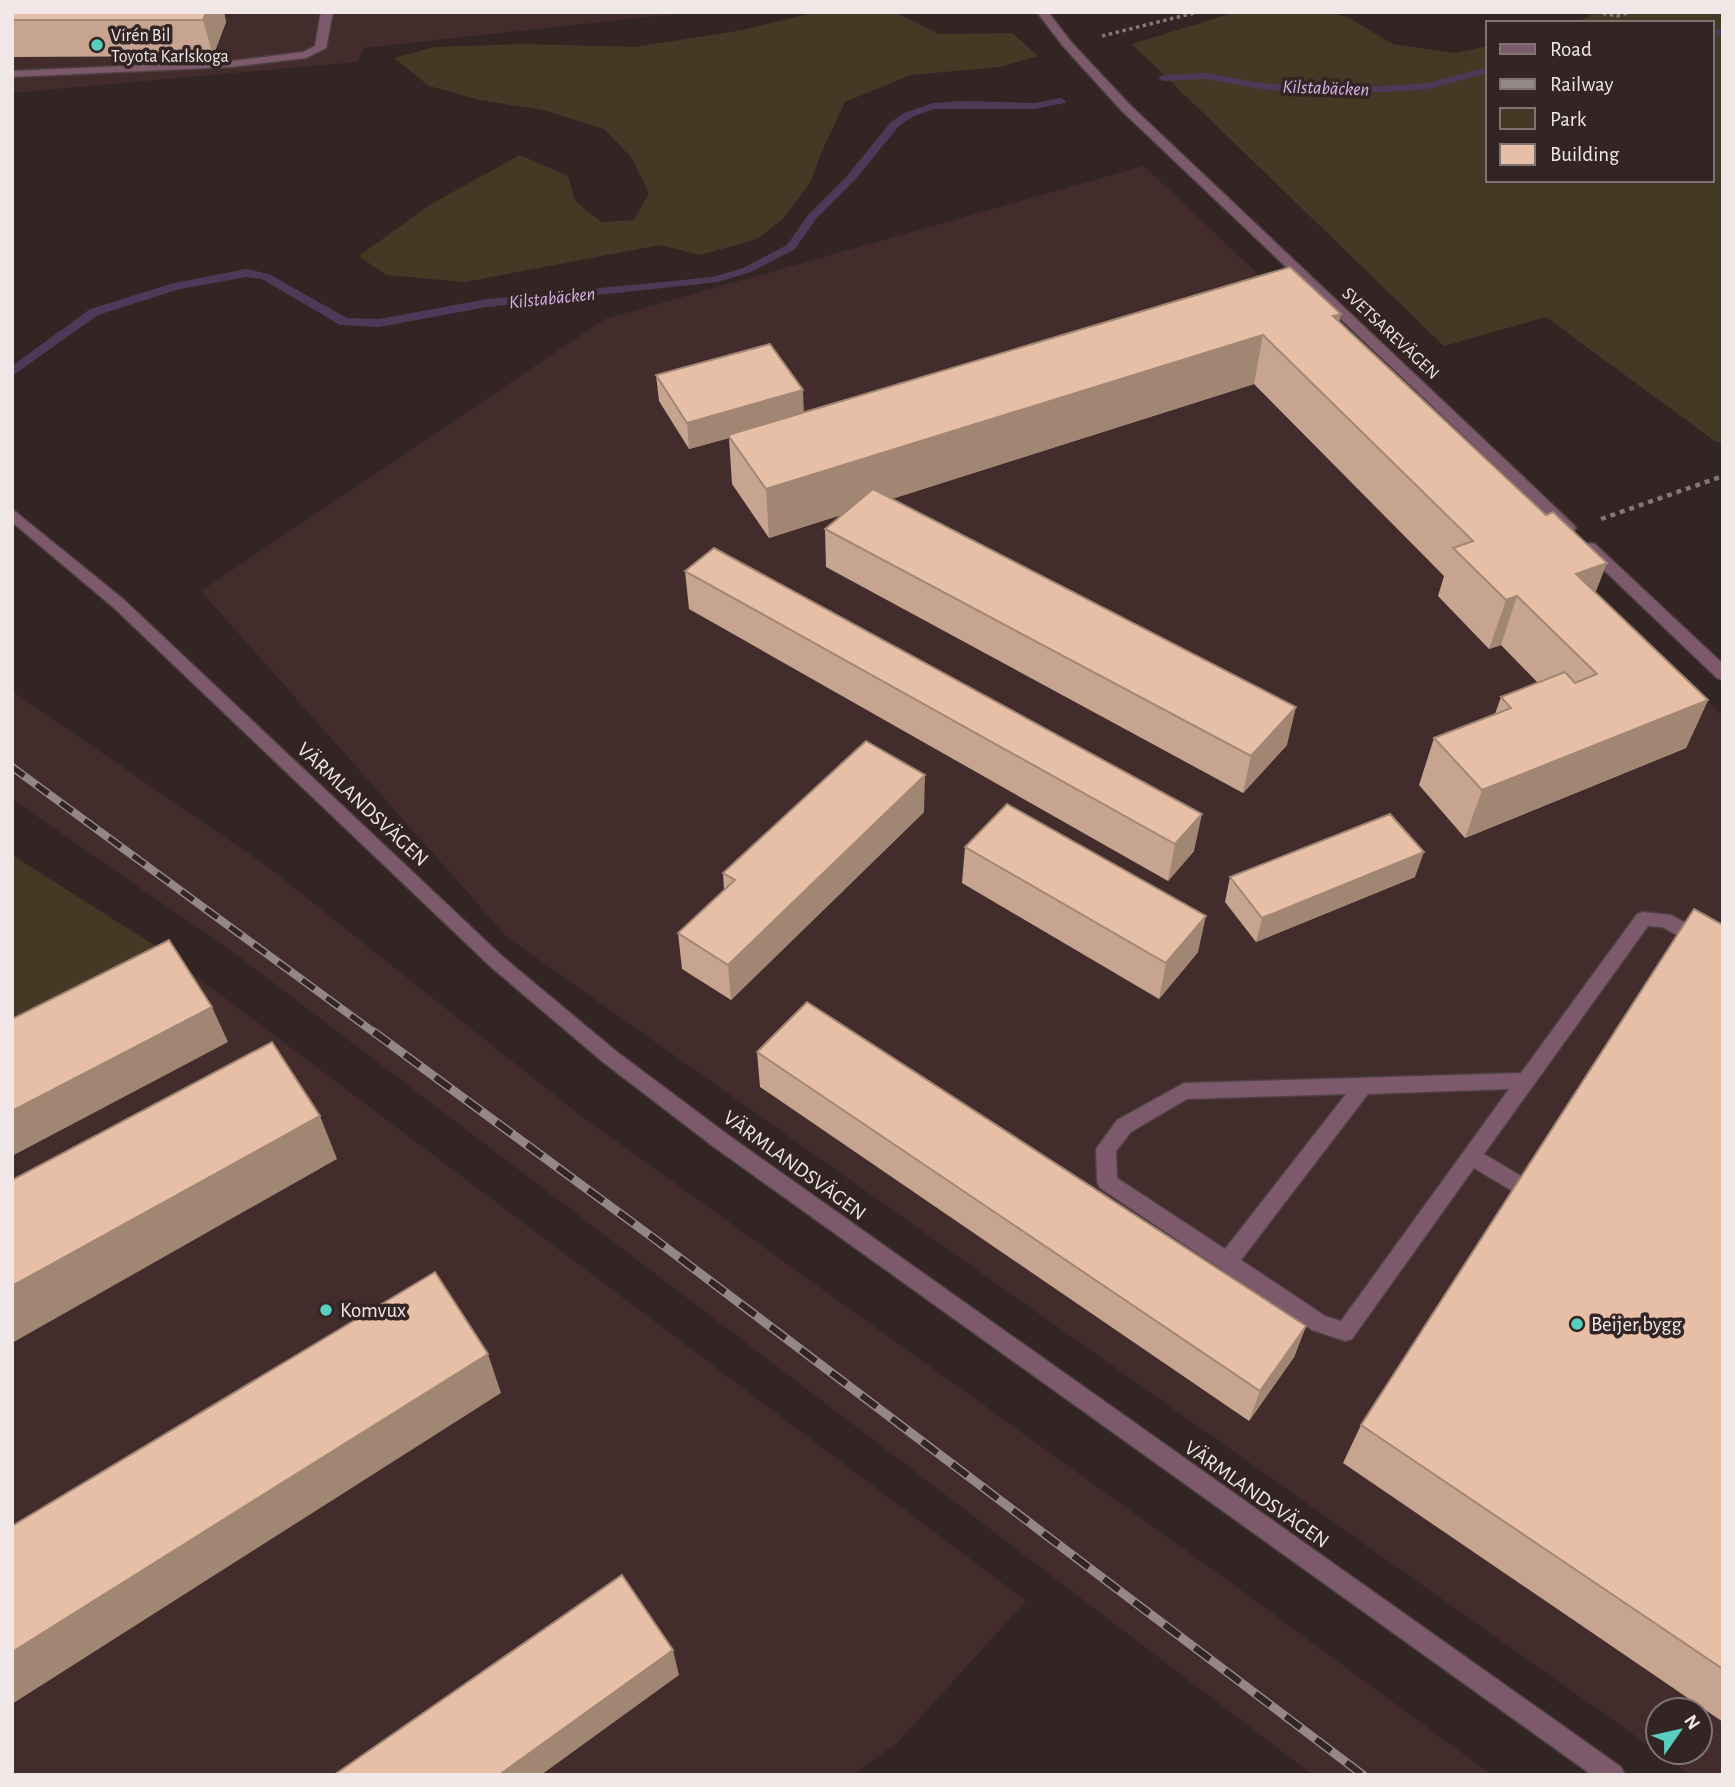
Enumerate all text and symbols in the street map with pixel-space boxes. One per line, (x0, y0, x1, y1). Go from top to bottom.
legend (1486, 21, 1714, 182)
place label: Virén Bil Toyota Karlskoga (111, 27, 229, 66)
marker: Virén Bil Toyota Karlskoga (89, 37, 105, 53)
text: Road (1550, 39, 1592, 60)
text: Railway (1550, 74, 1613, 95)
water label: Kilstabäcken (1282, 77, 1370, 100)
text: Park (1550, 109, 1587, 130)
text: Building (1550, 144, 1620, 165)
street label: SVETSAREVÄGEN (1338, 283, 1444, 383)
water label: Kilstabäcken (508, 285, 596, 312)
street label: VÄRMLANDSVÄGEN (293, 738, 433, 870)
street label: VÄRMLANDSVÄGEN (719, 1106, 871, 1224)
place label: Komvux (340, 1300, 406, 1321)
marker: Komvux (318, 1302, 334, 1318)
place label: Beijer bygg (1591, 1314, 1683, 1335)
marker: Beijer bygg (1569, 1316, 1585, 1332)
street label: VÄRMLANDSVÄGEN (1181, 1436, 1333, 1552)
north arrow (1644, 1696, 1714, 1766)
text: N (1680, 1712, 1703, 1733)

